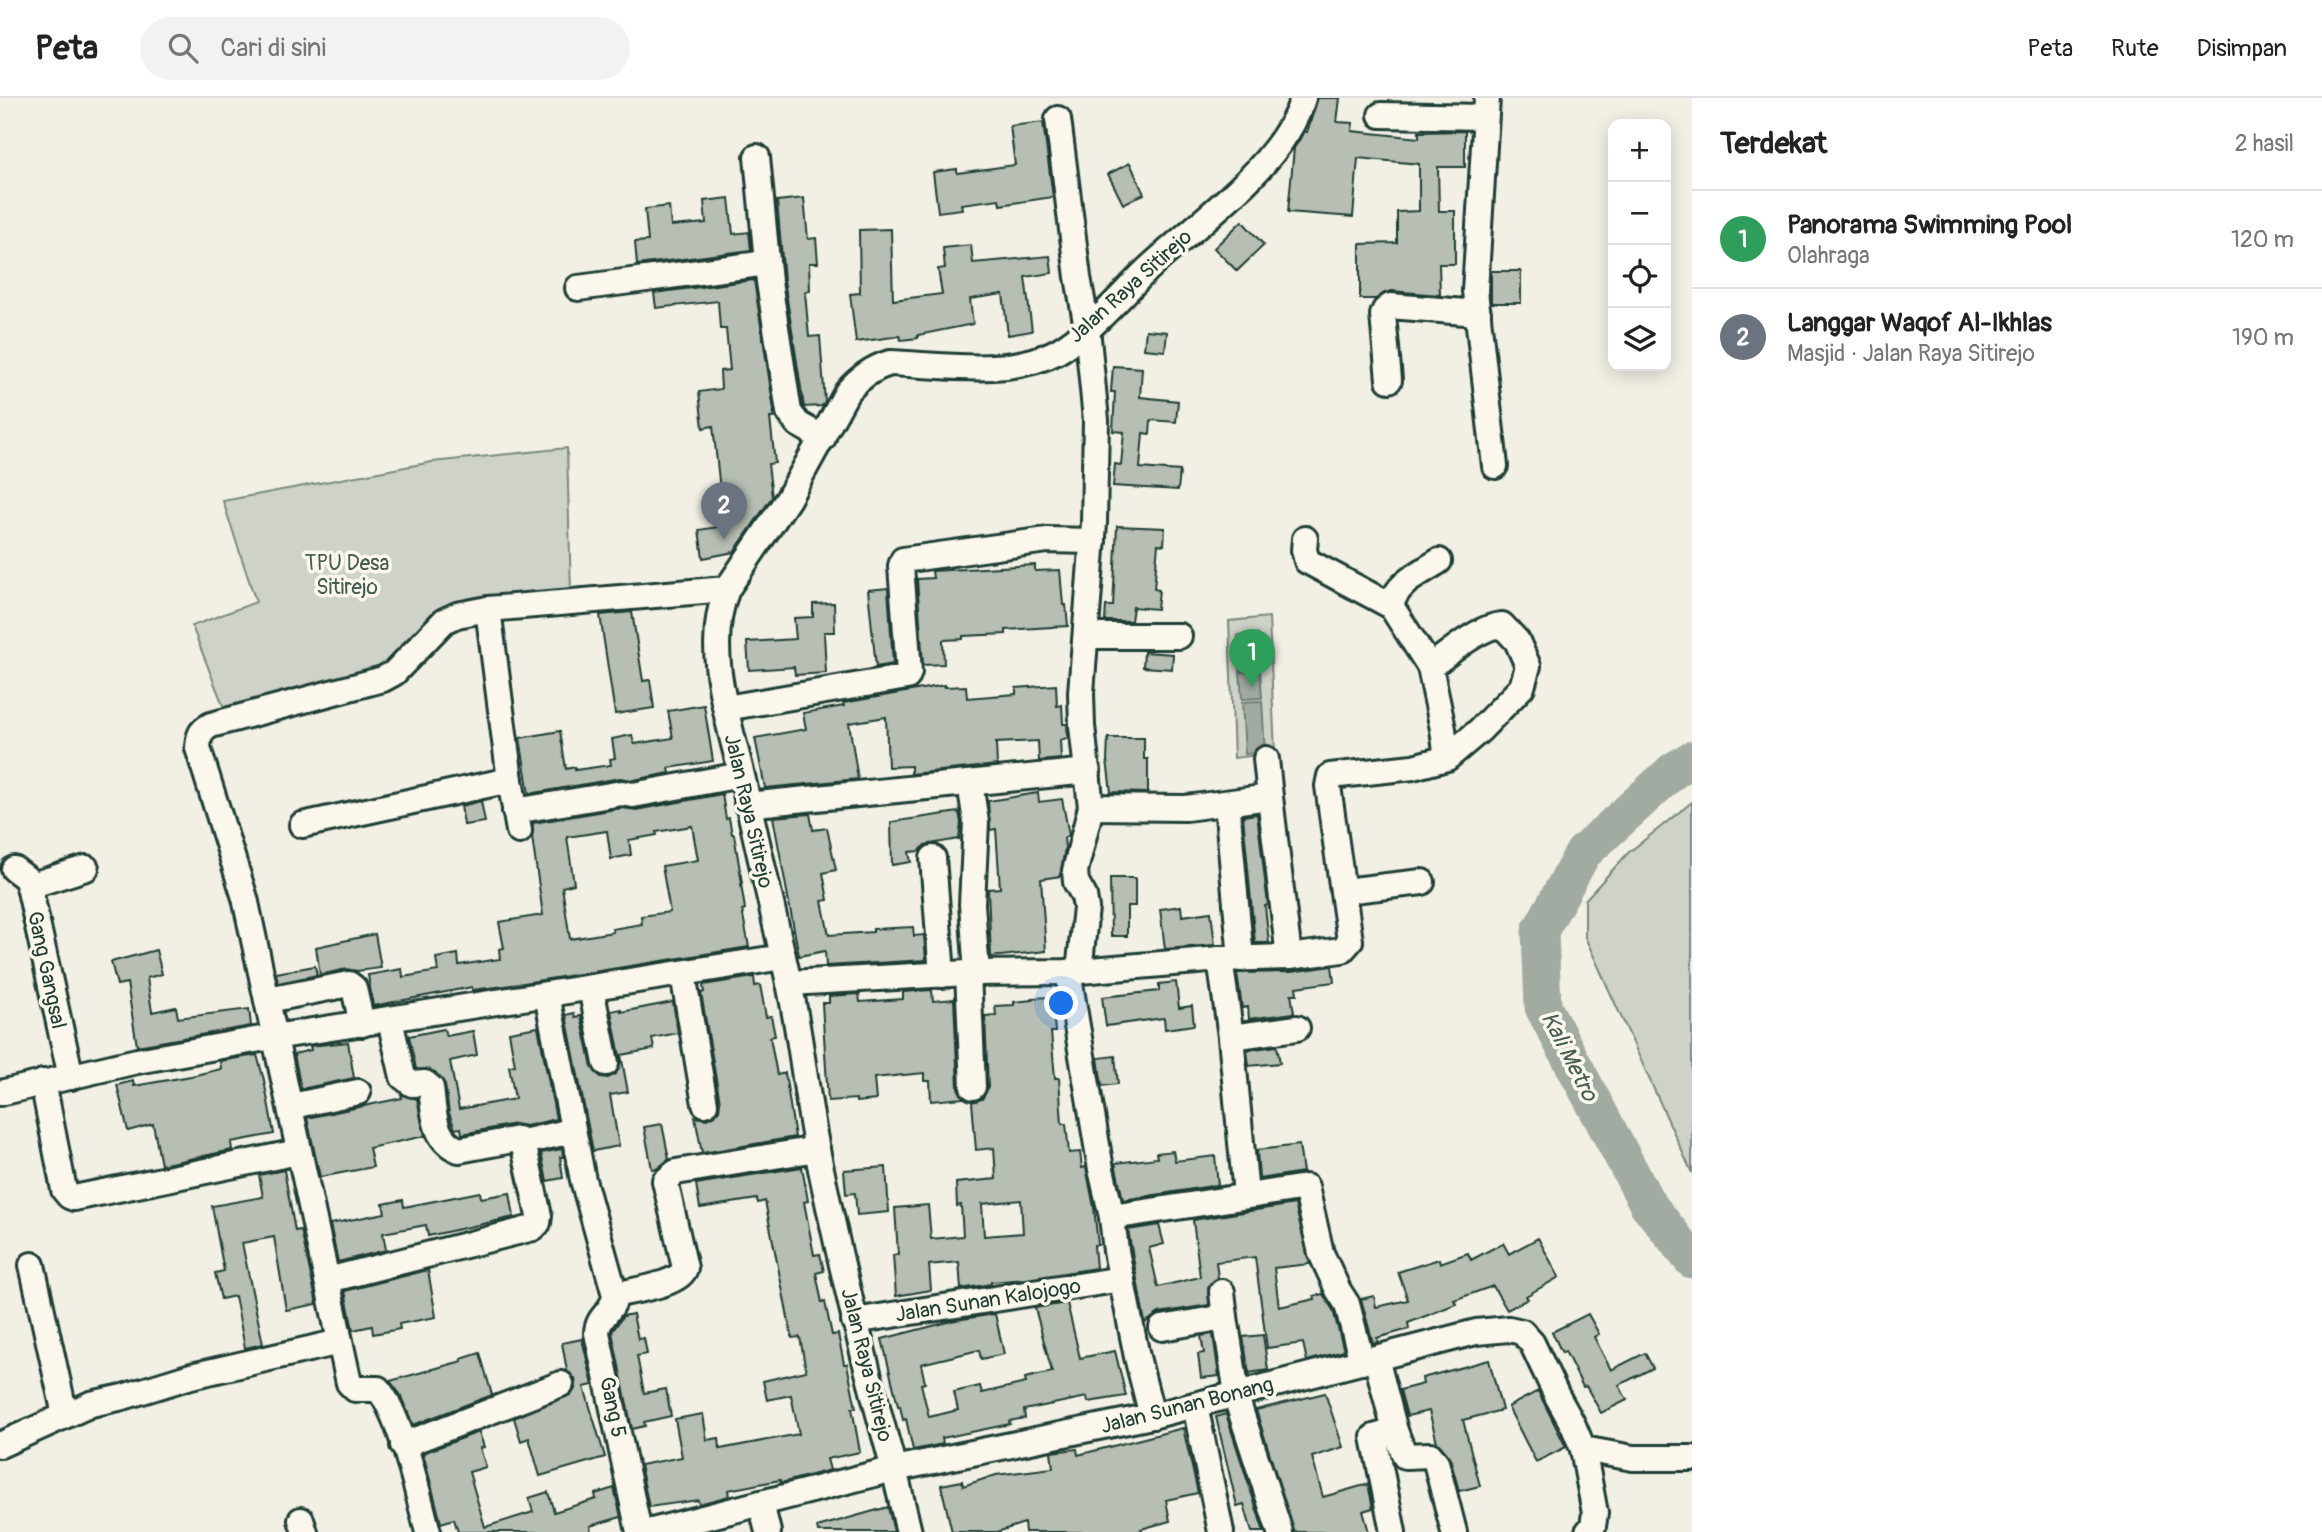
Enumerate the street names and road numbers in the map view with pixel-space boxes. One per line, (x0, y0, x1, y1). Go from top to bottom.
street label: Jalan Raya Sitirejo (1063, 224, 1198, 349)
street label: Jalan Raya Sitirejo (718, 731, 779, 891)
street label: Gang Gangsal (21, 909, 72, 1031)
street label: Jalan Sunan Kalojogo (893, 1273, 1083, 1328)
street label: Jalan Raya Sitirejo (834, 1286, 899, 1445)
street label: Jalan Sunan Bonang (1098, 1371, 1276, 1440)
street label: Gang 5 (593, 1374, 632, 1440)

